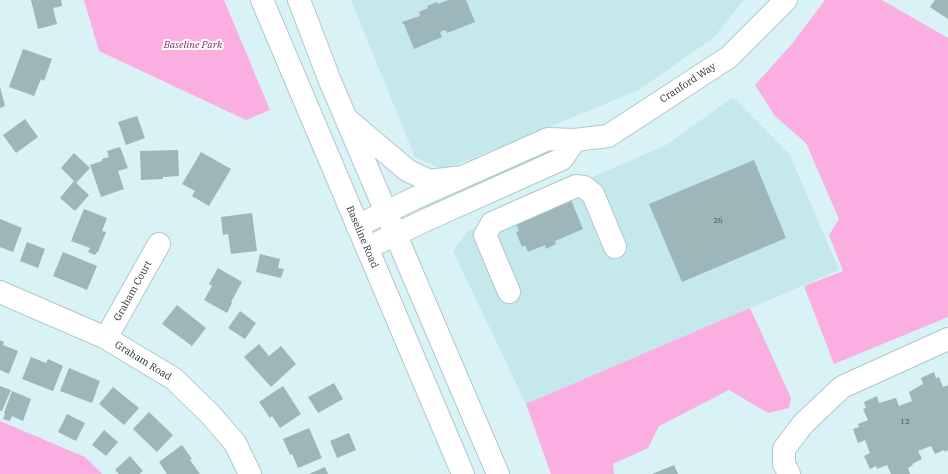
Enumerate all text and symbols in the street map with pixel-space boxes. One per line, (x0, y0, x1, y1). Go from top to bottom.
park label: Baseline Park (164, 39, 222, 51)
street label: Cranford Way (658, 60, 718, 106)
street label: Baseline Road (343, 204, 381, 270)
house number: 26 (713, 216, 723, 226)
street label: Graham Court (112, 259, 154, 323)
street label: Graham Road (112, 339, 174, 383)
house number: 12 (900, 417, 910, 427)

